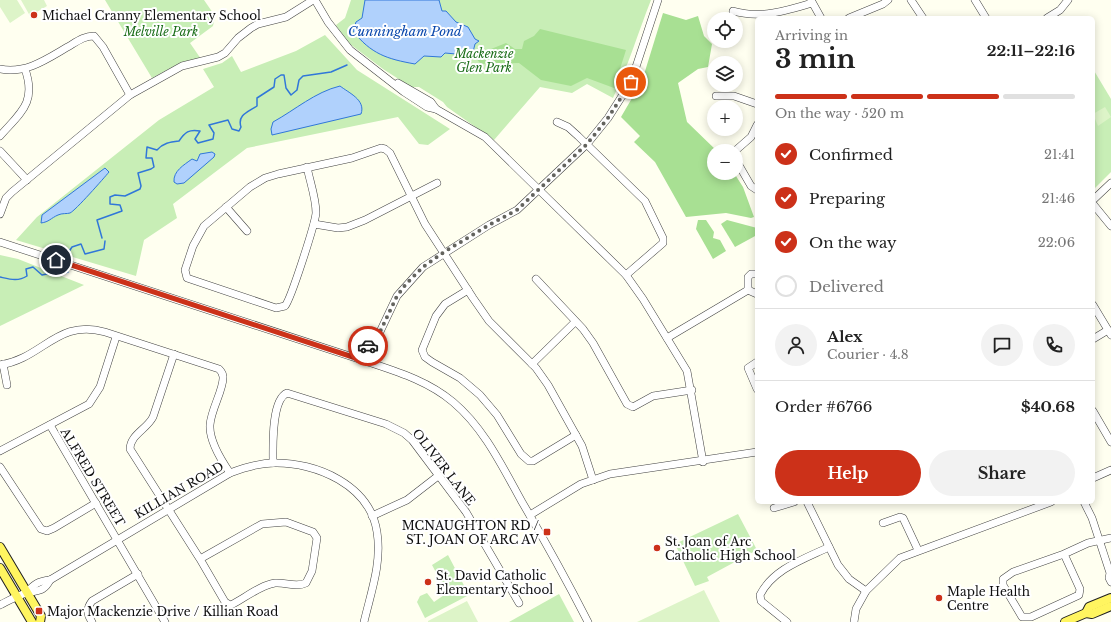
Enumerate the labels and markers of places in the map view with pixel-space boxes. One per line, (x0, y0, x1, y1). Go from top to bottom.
place label: Michael Cranny Elementary School (42, 8, 261, 23)
marker: Michael Cranny Elementary School (29, 10, 39, 20)
pin (614, 65, 648, 99)
pin (39, 243, 73, 277)
place label: MCNAUGHTON RD / ST. JOAN OF ARC AV (402, 518, 540, 547)
marker: MCNAUGHTON RD / ST. JOAN OF ARC AV (542, 527, 552, 537)
place label: St. Joan of Arc Catholic High School (665, 534, 796, 563)
marker: St. Joan of Arc Catholic High School (652, 543, 662, 553)
place label: St. David Catholic Elementary School (436, 568, 553, 597)
marker: St. David Catholic Elementary School (423, 577, 433, 587)
place label: Maple Health Centre (947, 584, 1030, 613)
marker: Maple Health Centre (934, 593, 944, 603)
place label: Major Mackenzie Drive / Killian Road (47, 604, 278, 619)
marker: Major Mackenzie Drive / Killian Road (34, 606, 44, 616)

